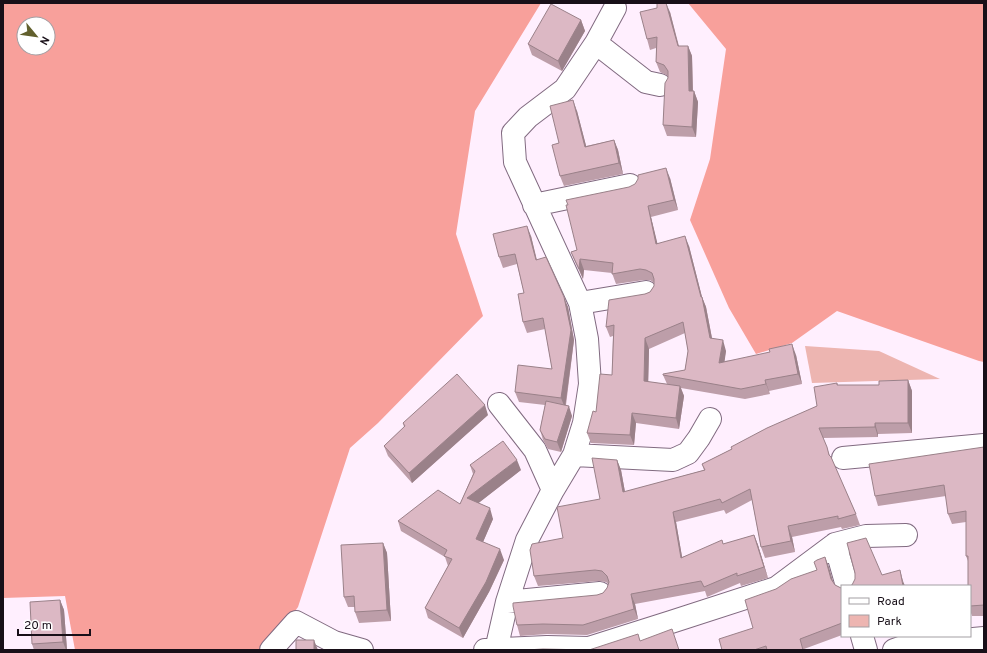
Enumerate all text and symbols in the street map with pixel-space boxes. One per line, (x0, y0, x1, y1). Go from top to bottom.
north arrow (16, 16, 56, 56)
text: N (36, 34, 52, 47)
legend (841, 585, 971, 637)
text: Road (877, 594, 905, 610)
scale bar (18, 611, 90, 637)
text: Park (877, 614, 902, 630)
text: 20 m (24, 618, 52, 634)

